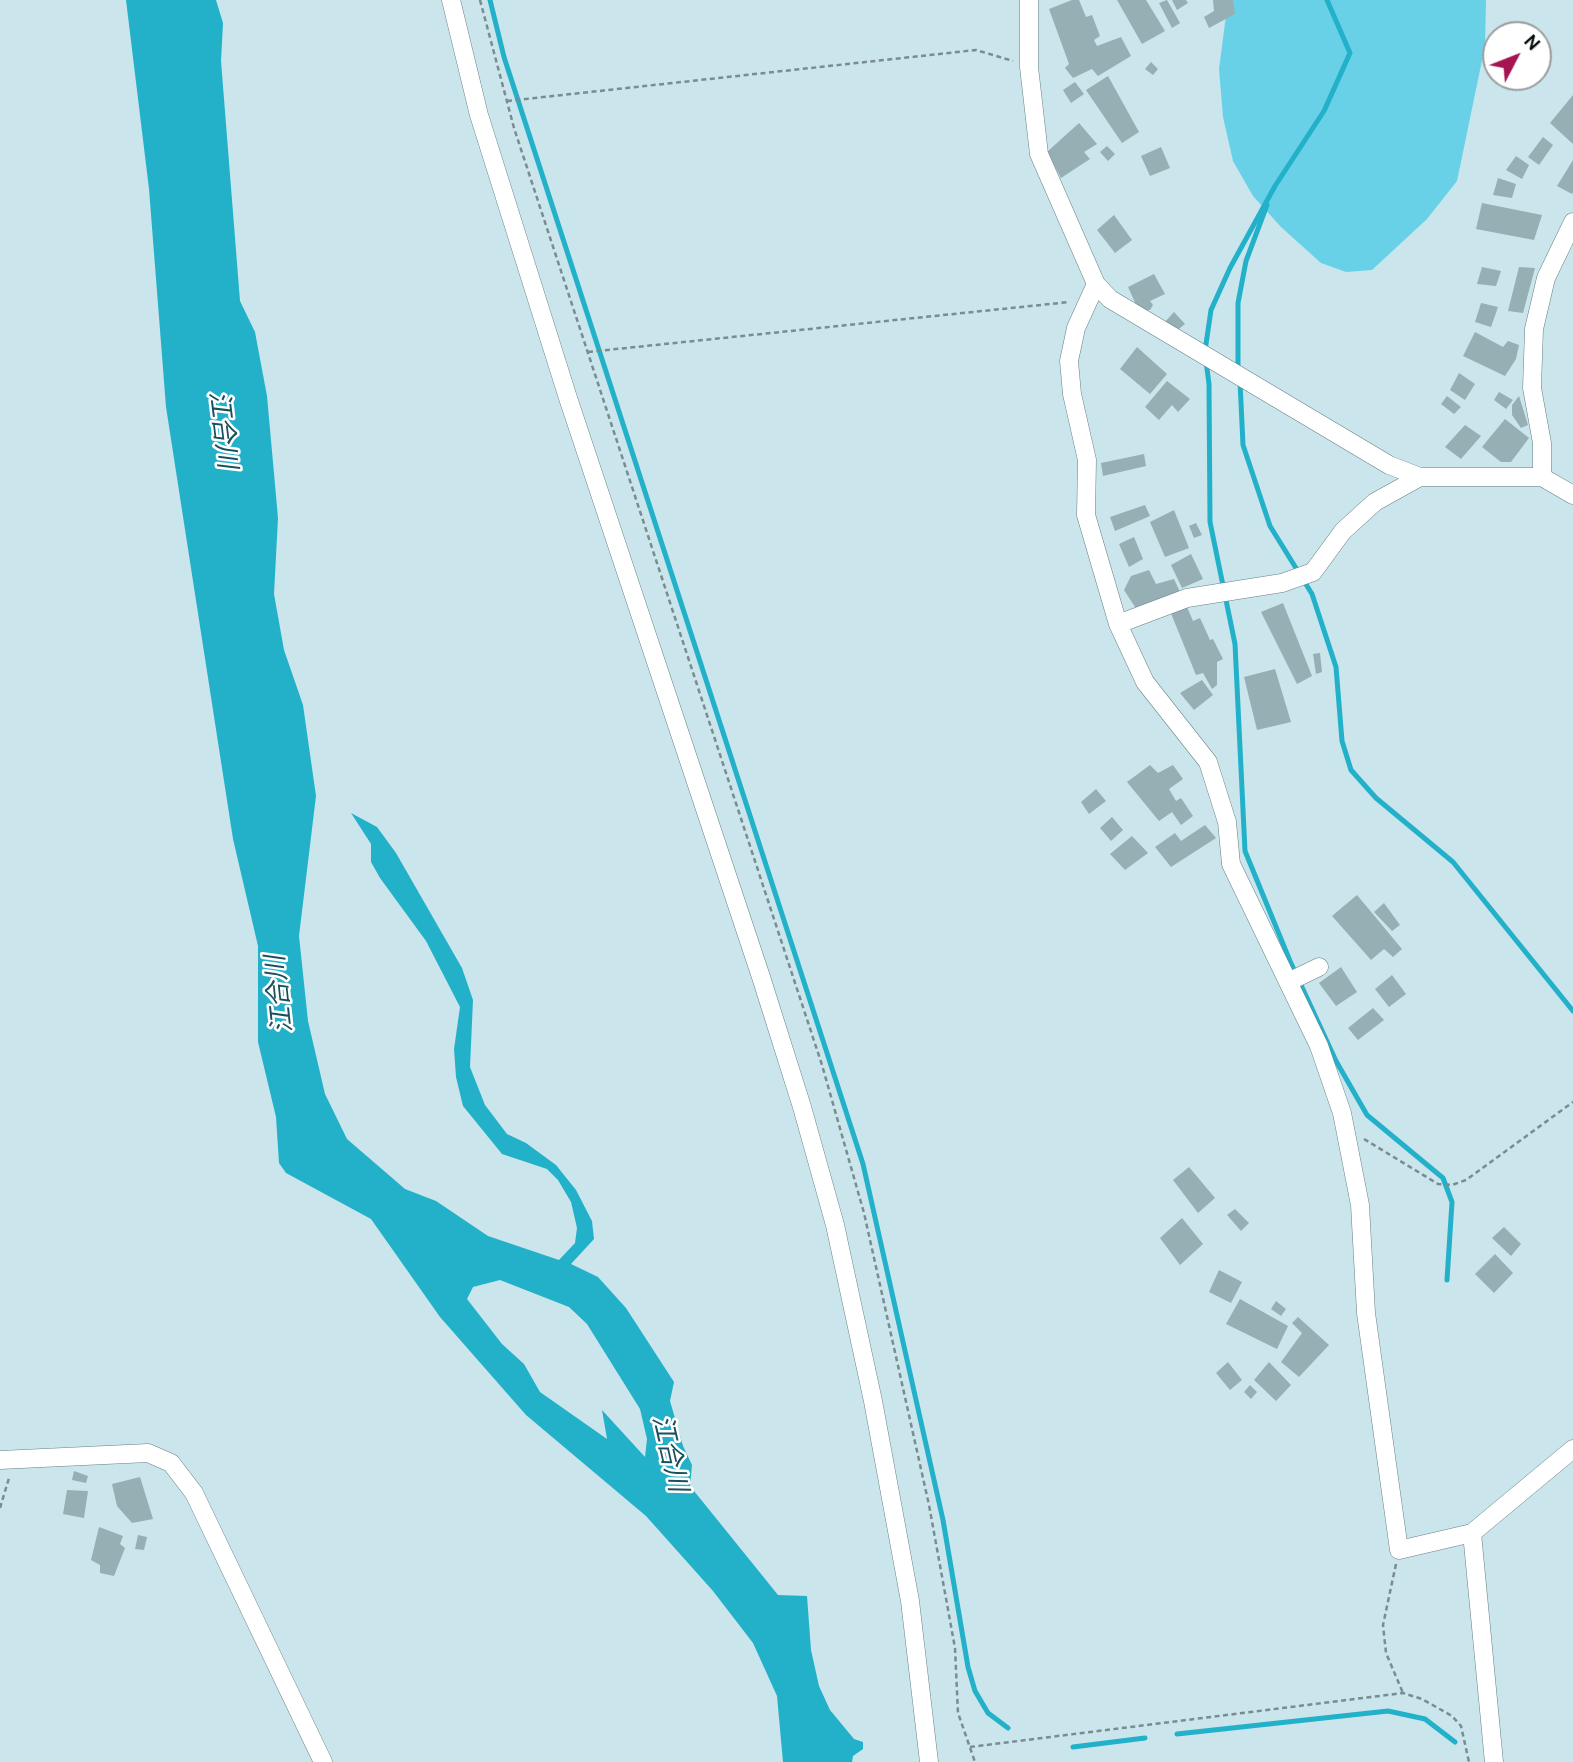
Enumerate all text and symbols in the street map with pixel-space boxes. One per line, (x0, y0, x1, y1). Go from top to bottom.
north arrow (1482, 21, 1552, 91)
text: N (1518, 30, 1545, 56)
water label: 江合川 (200, 389, 240, 471)
water label: 江合川 (262, 954, 302, 1034)
water label: 江合川 (643, 1412, 691, 1496)

